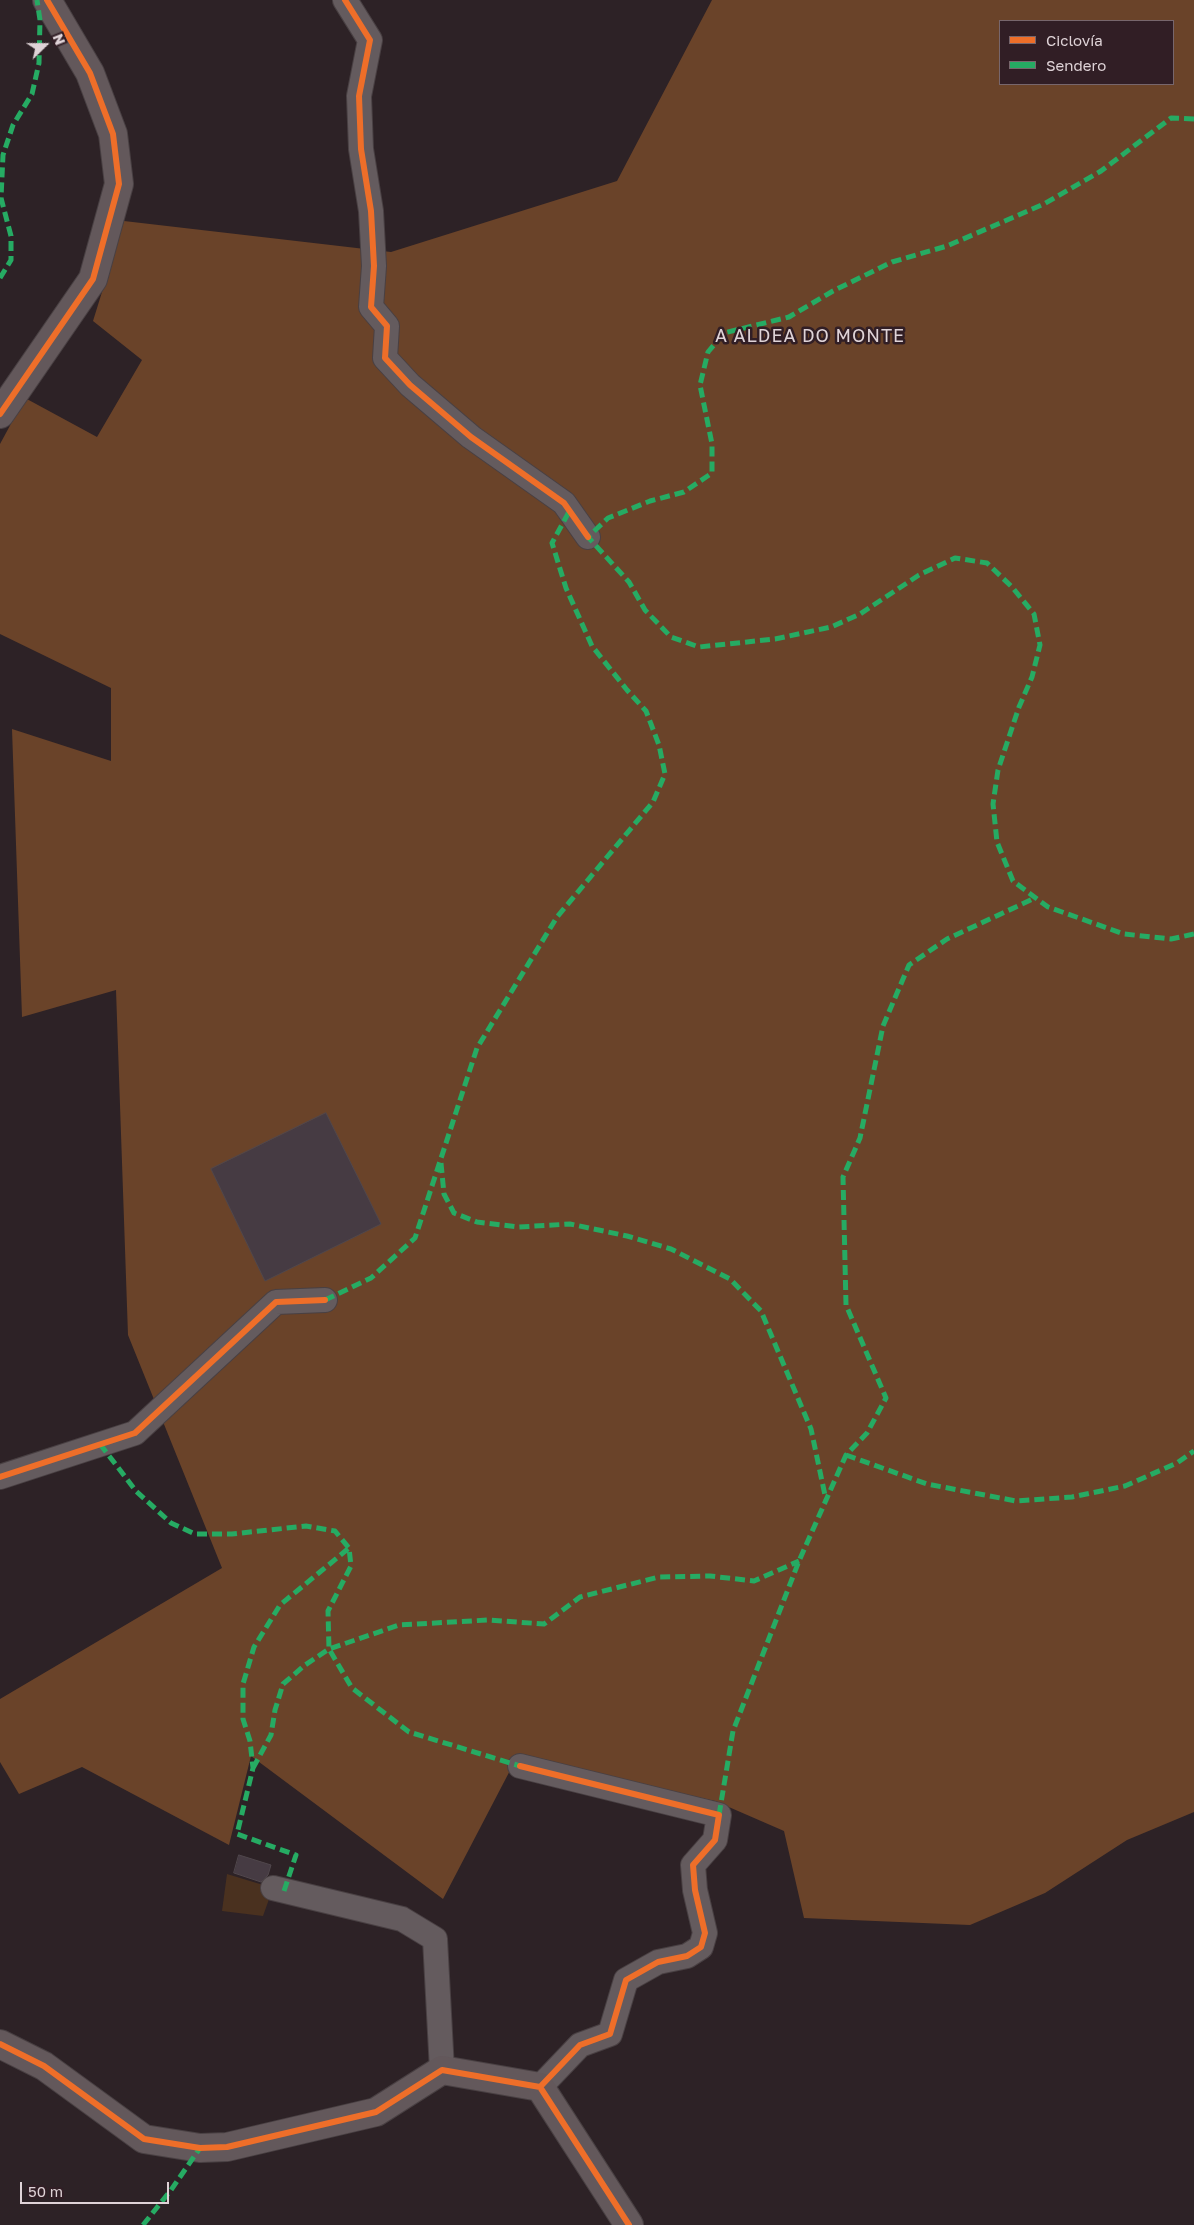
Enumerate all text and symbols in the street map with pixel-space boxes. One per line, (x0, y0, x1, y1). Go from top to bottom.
north arrow (20, 20, 70, 70)
legend (999, 20, 1174, 85)
text: N (49, 31, 69, 47)
text: Ciclovía (1046, 31, 1103, 49)
text: Sendero (1046, 56, 1106, 74)
district label: A ALDEA DO MONTE (713, 325, 907, 347)
scale bar (22, 2172, 171, 2204)
text: 50 m (28, 2182, 63, 2200)

